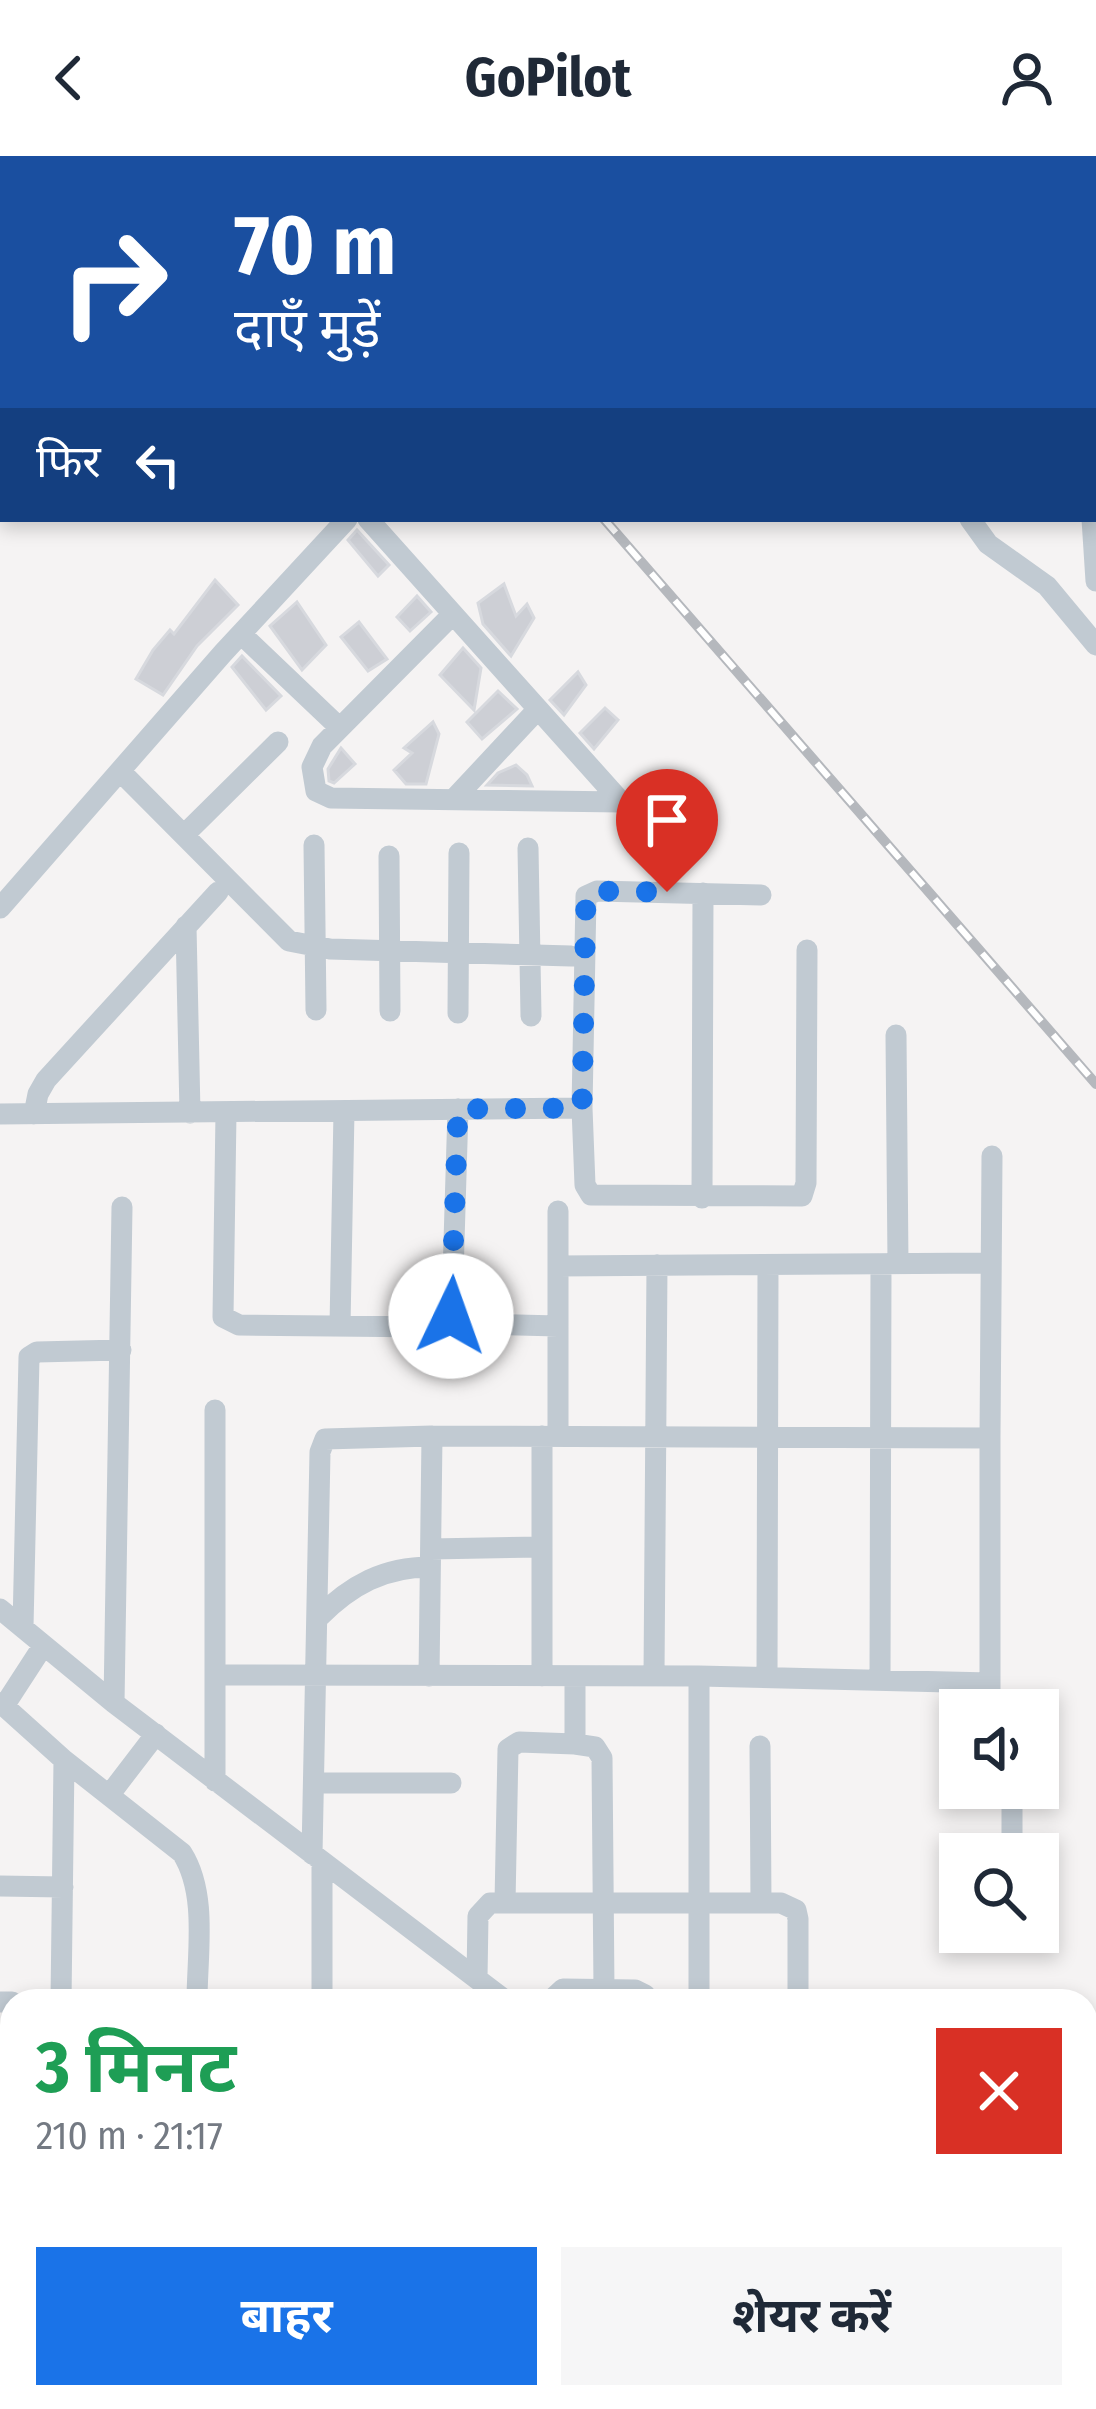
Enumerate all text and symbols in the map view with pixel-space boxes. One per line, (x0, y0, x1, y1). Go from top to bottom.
icon: back (36, 45, 102, 111)
icon: person (994, 45, 1060, 111)
text: GoPilot (465, 46, 631, 110)
text: 70 m (234, 195, 396, 296)
icon: right (36, 204, 192, 360)
text: दाएँ मुड़ें (234, 297, 380, 361)
icon: left (125, 432, 191, 498)
text: फिर (36, 435, 101, 489)
pin (616, 769, 718, 892)
icon: arrive (634, 787, 700, 853)
position arrow (388, 1253, 514, 1379)
map controls (939, 1689, 1059, 1953)
button: sound (939, 1689, 1059, 1809)
button: search (939, 1833, 1059, 1953)
text: 3 मिनट (36, 2025, 236, 2111)
button: close (936, 2028, 1062, 2154)
text: 210 m · 21:17 (36, 2113, 223, 2159)
button: बाहर (36, 2247, 537, 2385)
button: शेयर करें (561, 2247, 1062, 2385)

